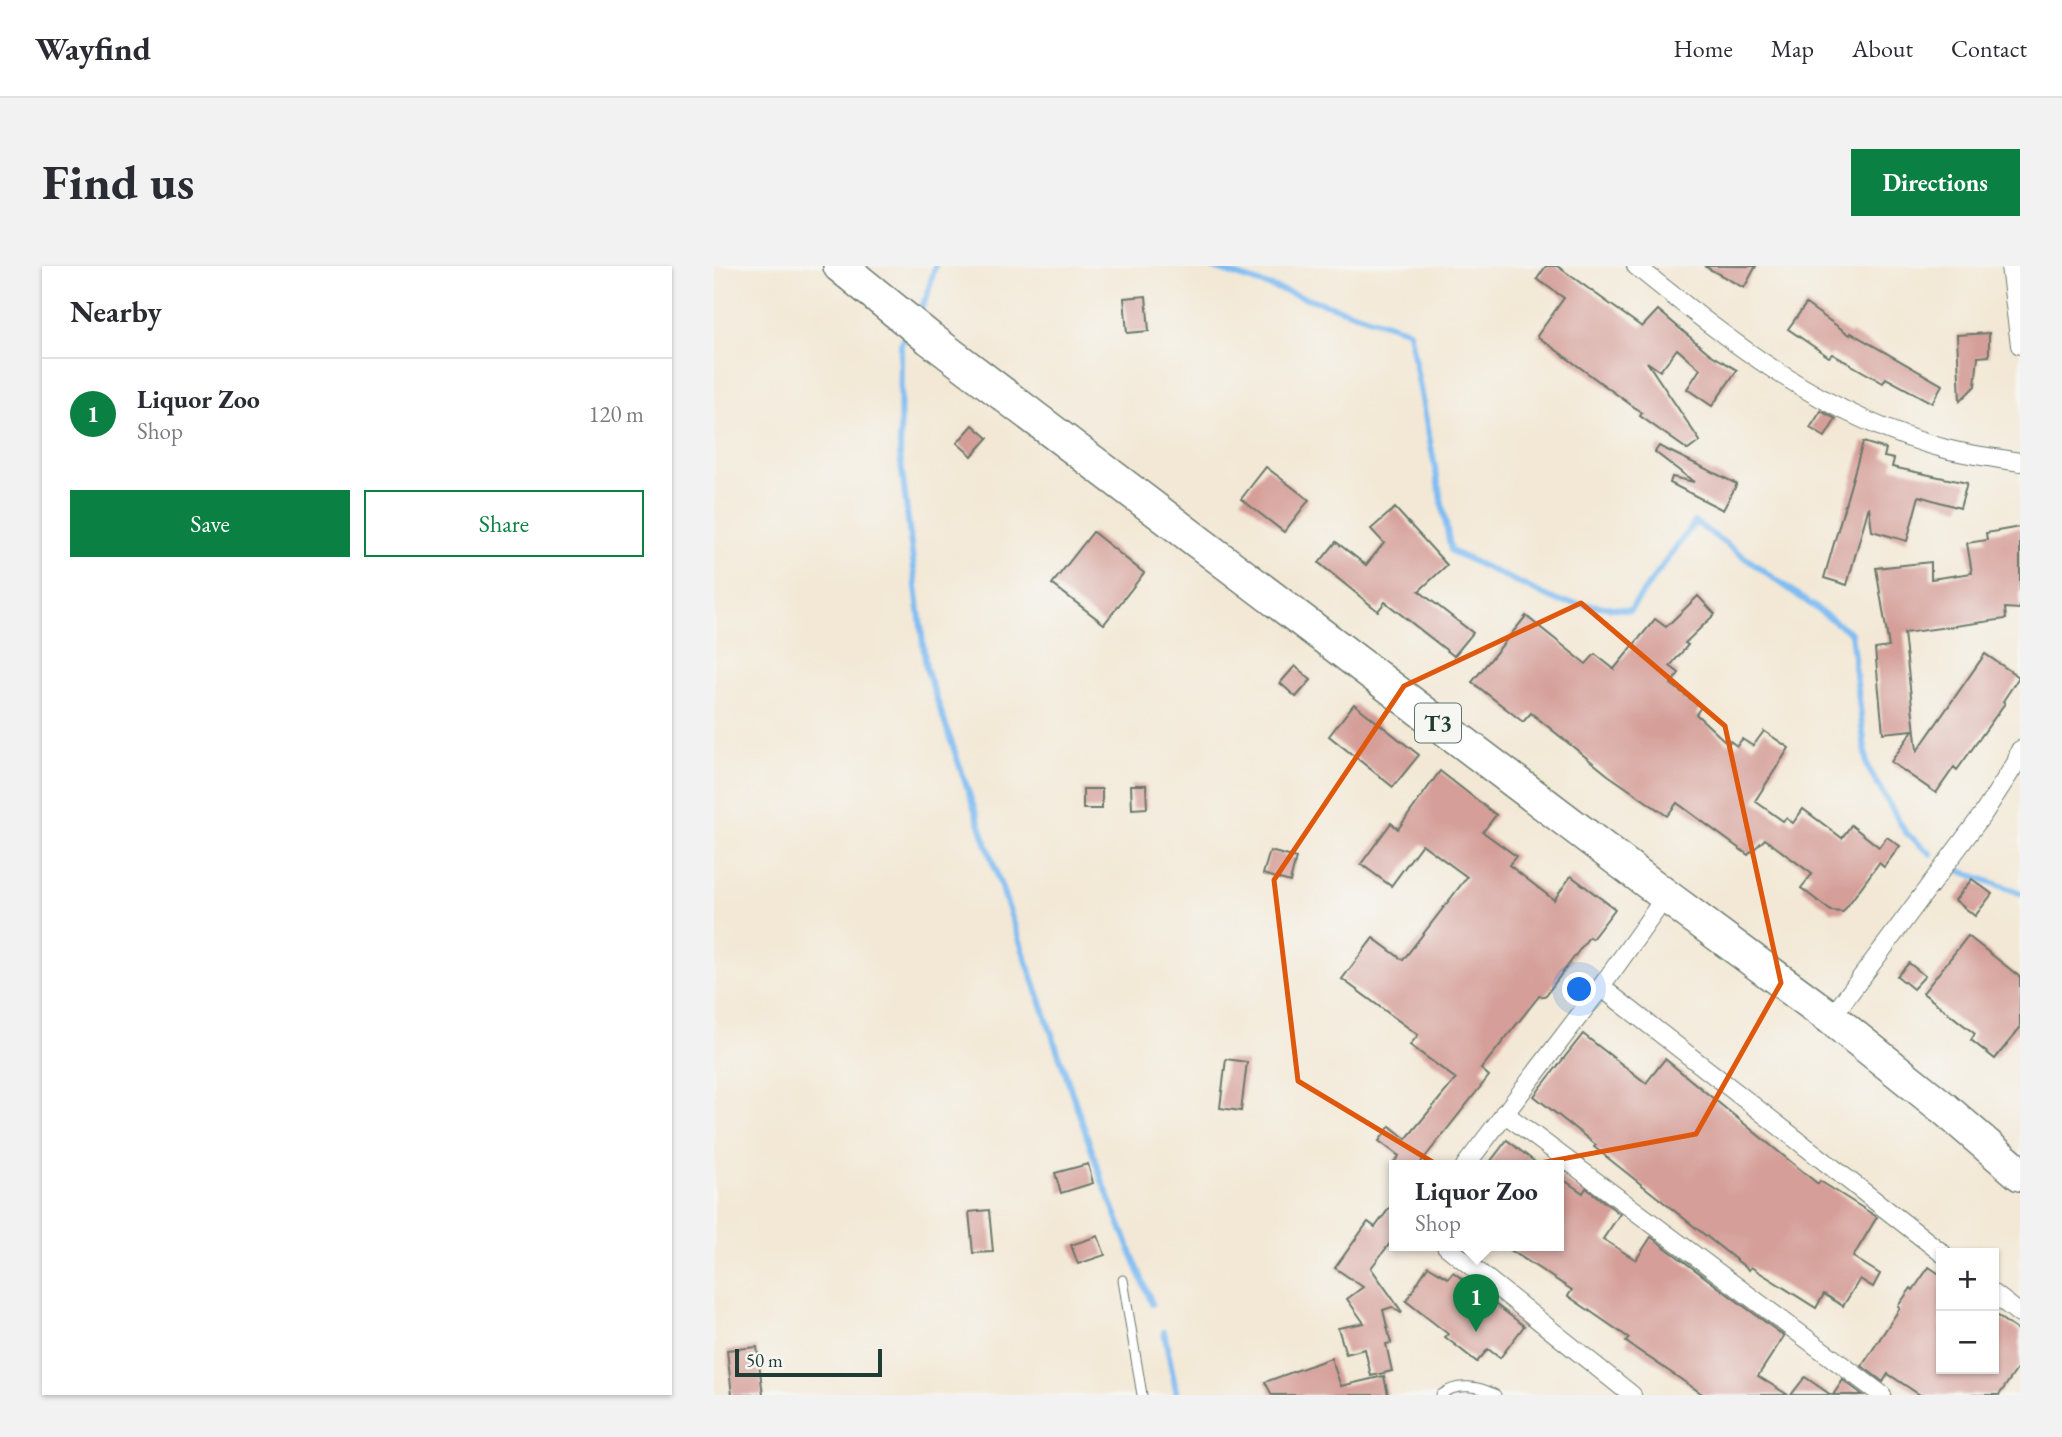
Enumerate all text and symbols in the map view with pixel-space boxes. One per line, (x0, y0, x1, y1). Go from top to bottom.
text: Wayfind (35, 27, 151, 70)
text: Home (1673, 33, 1733, 64)
text: Map (1771, 33, 1814, 64)
text: About (1852, 33, 1913, 64)
text: Contact (1951, 33, 2027, 64)
button: Directions (1851, 149, 2020, 216)
text: Find us (42, 150, 194, 214)
text: Nearby (70, 292, 162, 331)
text: Liquor Zoo (137, 382, 260, 416)
text: 1 (87, 399, 99, 429)
text: 120 m (588, 399, 644, 429)
text: Shop (137, 416, 183, 446)
button: Save (70, 490, 350, 557)
button: Share (364, 490, 644, 557)
road number: T3 (1415, 704, 1461, 743)
your location (1562, 972, 1596, 1006)
popup (1389, 1160, 1564, 1251)
text: Liquor Zoo (1415, 1174, 1538, 1208)
text: Shop (1415, 1208, 1461, 1238)
map controls (1936, 1248, 1999, 1374)
button: + (1936, 1248, 1999, 1311)
pin: 1 (1453, 1274, 1499, 1332)
button: − (1936, 1311, 1999, 1374)
scale bar (735, 1346, 882, 1378)
text: 50 m (746, 1348, 783, 1373)

